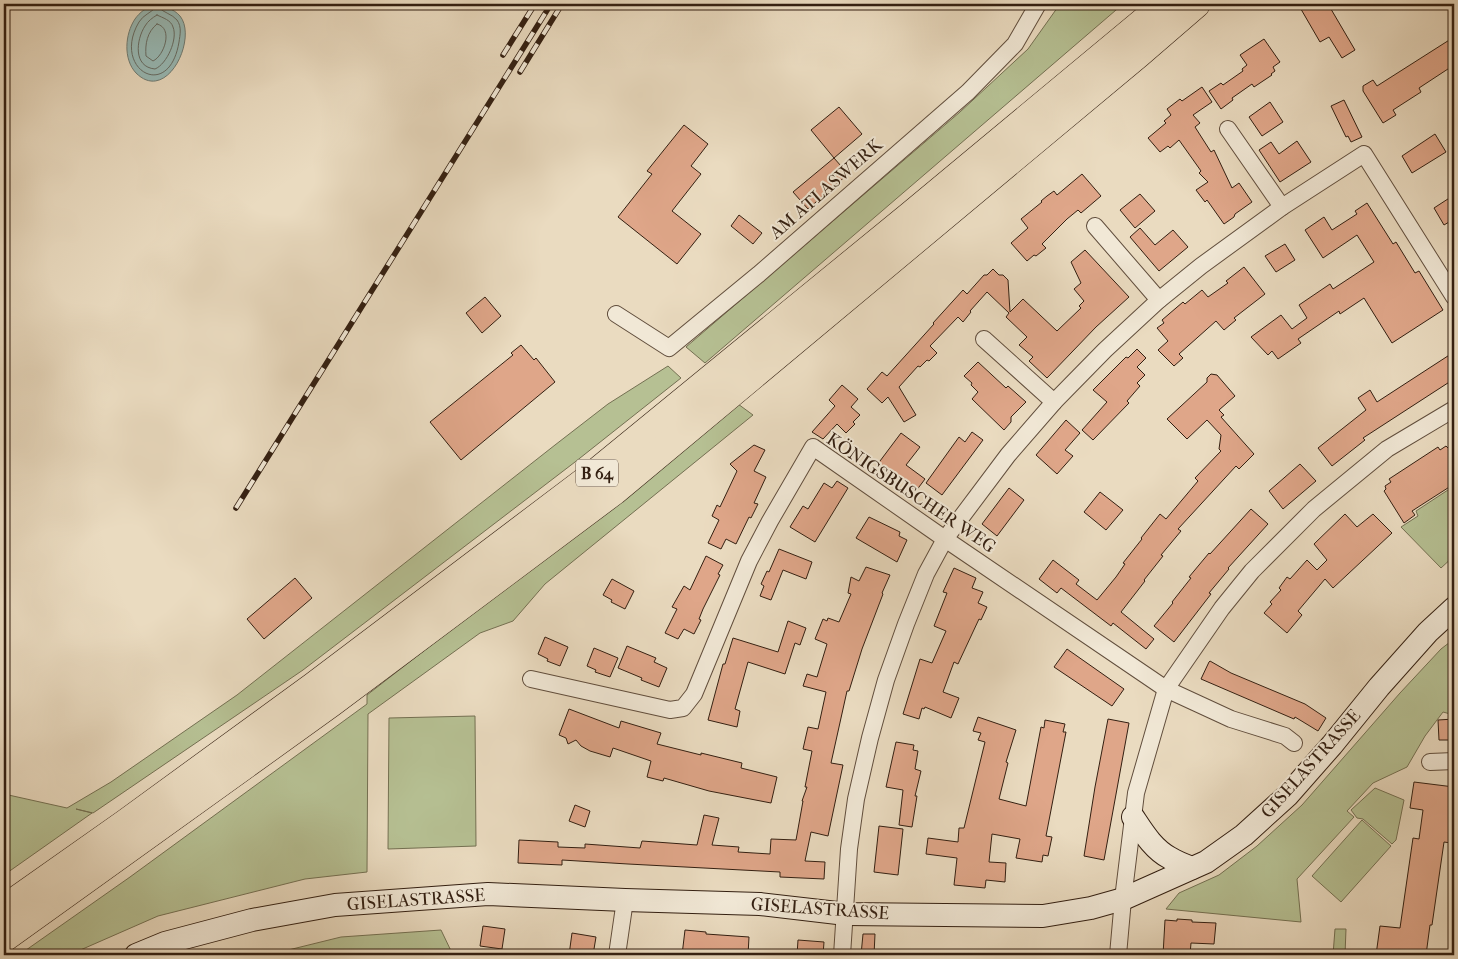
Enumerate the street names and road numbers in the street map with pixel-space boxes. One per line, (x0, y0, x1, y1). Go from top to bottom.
street label: AM ATLASWERK (765, 134, 887, 244)
street label: KÖNIGSBUSCHER WEG (822, 428, 1000, 558)
road number: B 64 (576, 459, 618, 486)
street label: GISELASTRASSE (1257, 705, 1365, 823)
street label: GISELASTRASSE (346, 885, 486, 915)
street label: GISELASTRASSE (750, 894, 890, 924)

